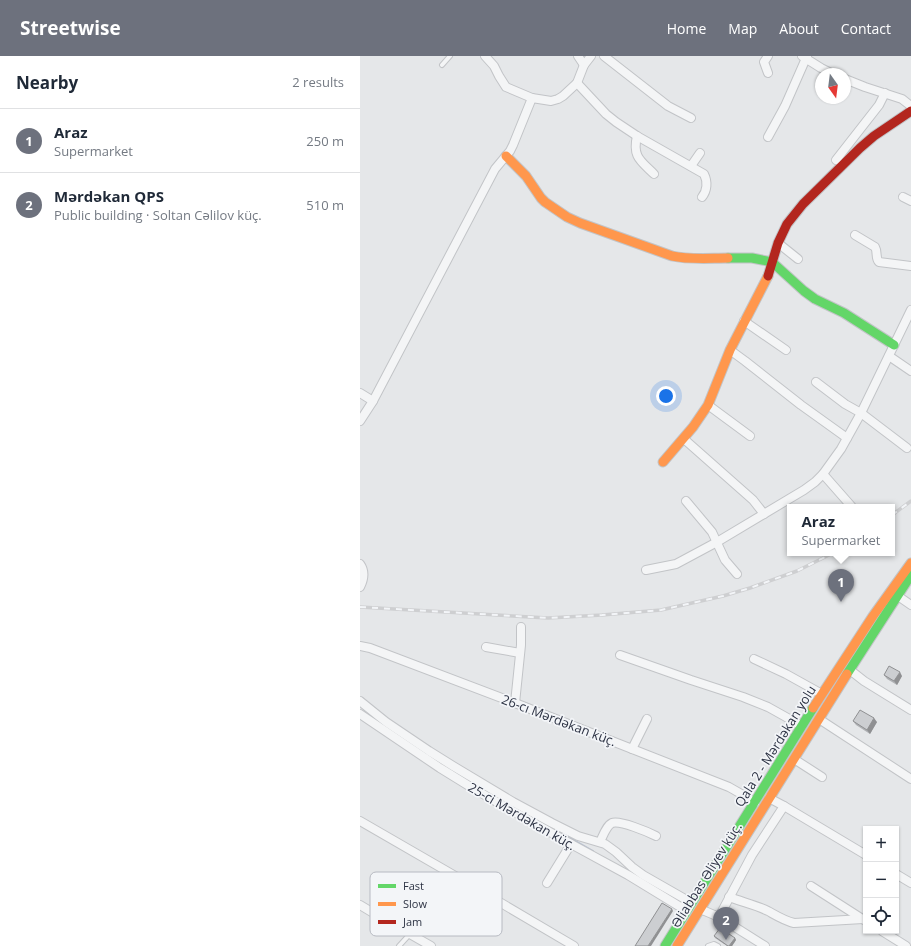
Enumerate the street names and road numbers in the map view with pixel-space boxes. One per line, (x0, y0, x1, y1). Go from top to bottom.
street label: Qala 2 - Mərdəkan yolu (730, 682, 820, 810)
street label: 26-cı Mərdəkan küç. (499, 690, 619, 750)
street label: 25-ci Mərdəkan küç. (465, 778, 579, 854)
street label: Əliabbas Əliyev küç. (666, 819, 746, 931)

